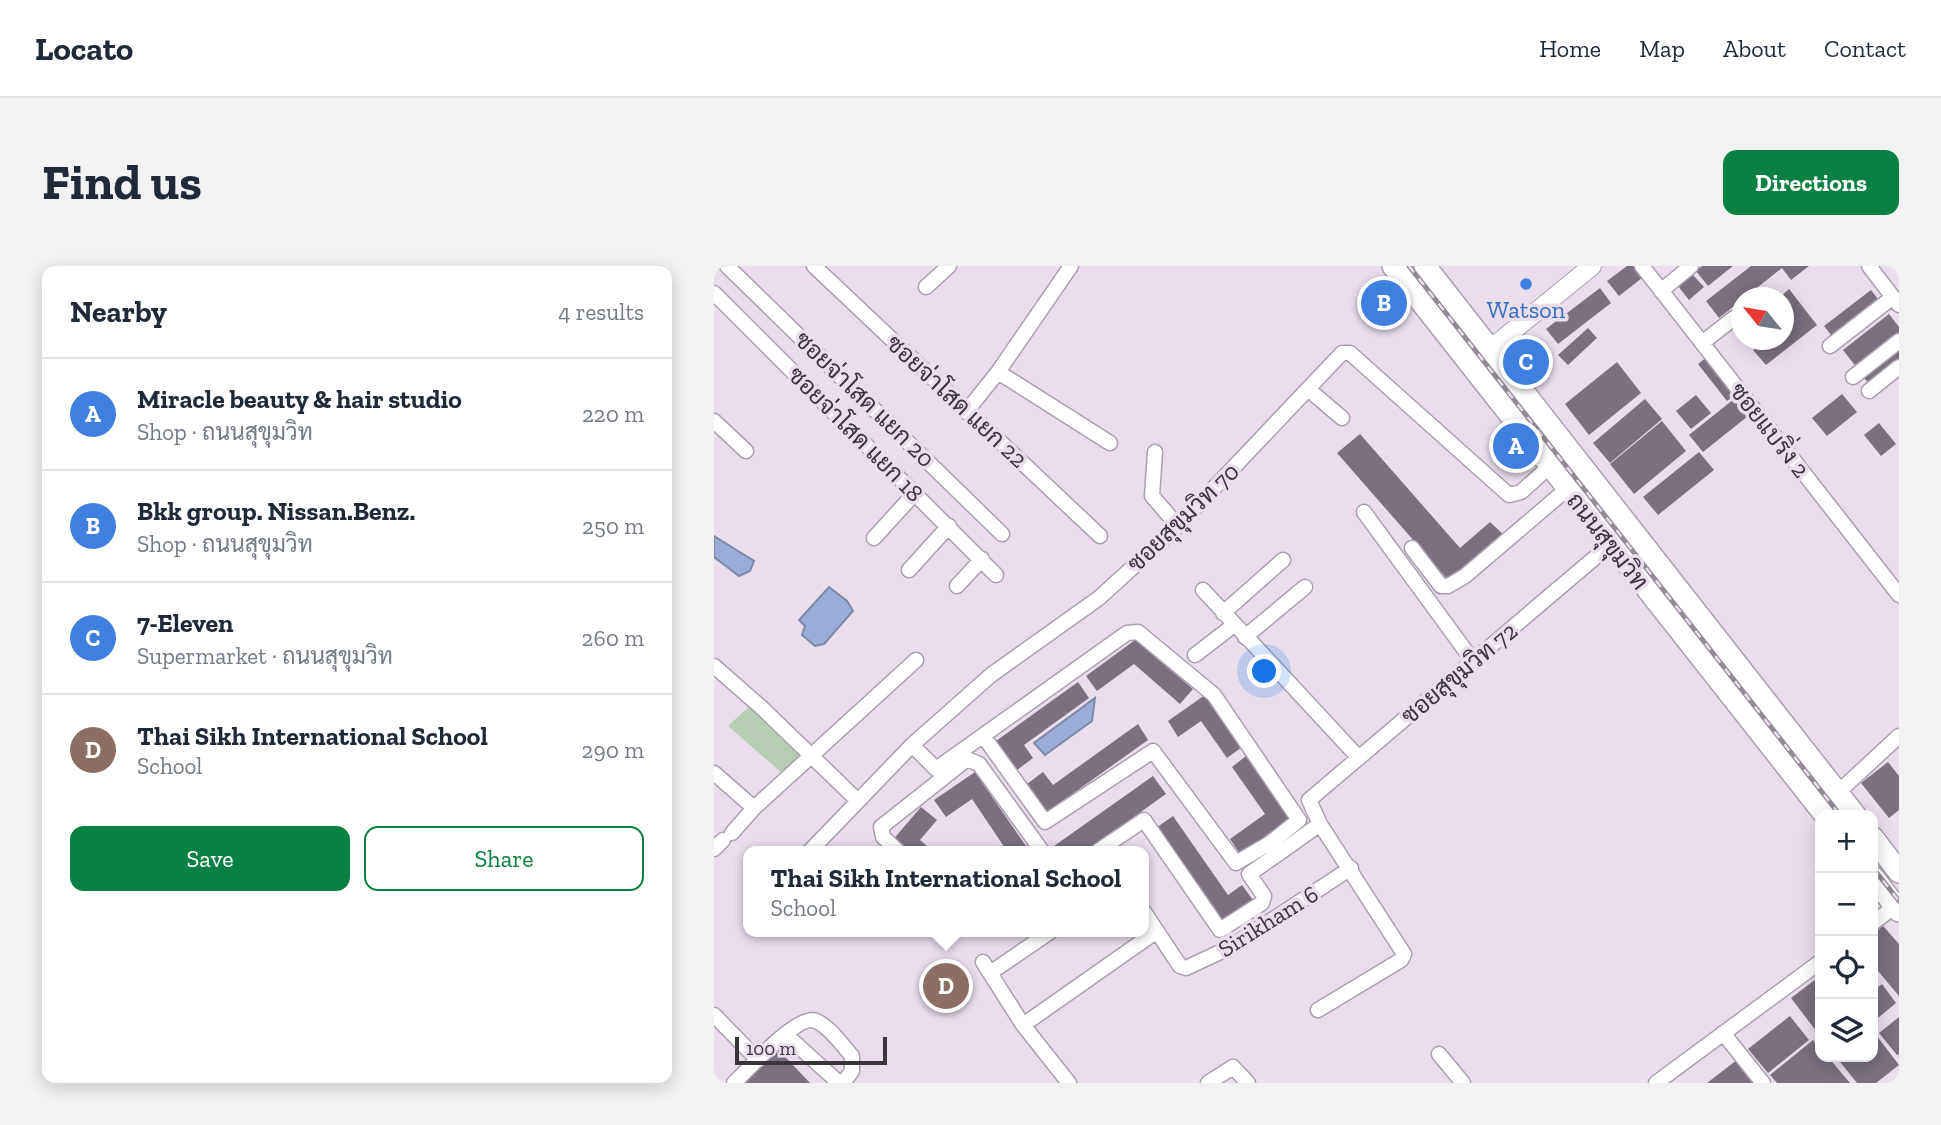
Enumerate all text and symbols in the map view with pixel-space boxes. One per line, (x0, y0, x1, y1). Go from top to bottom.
text: Locato (35, 29, 133, 68)
text: Home (1539, 34, 1601, 63)
text: Map (1639, 34, 1685, 63)
text: About (1723, 34, 1786, 63)
text: Contact (1824, 34, 1906, 63)
button: Directions (1723, 150, 1899, 215)
text: Find us (42, 153, 202, 212)
marker: Watson (1518, 276, 1534, 292)
pin: B (1361, 277, 1407, 329)
north arrow (1731, 287, 1794, 350)
text: Nearby (70, 294, 167, 330)
place label: Watson (1487, 295, 1565, 324)
text: 4 results (558, 298, 644, 326)
street label: ซอยจ่าโสด แยก 20 (789, 324, 942, 473)
street label: ซอยจ่าโสด แยก 22 (881, 328, 1034, 474)
pin: C (1503, 336, 1549, 388)
street label: ซอยจ่าโสด แยก 18 (782, 360, 930, 508)
street label: ซอยแบริ่ง 2 (1724, 374, 1820, 483)
text: Miracle beauty & hair studio (137, 383, 462, 415)
text: A (85, 400, 101, 428)
text: 220 m (582, 400, 644, 428)
text: Shop · ถนนสุขุมวิท (137, 418, 313, 446)
pin: A (1493, 420, 1539, 472)
street label: ซอยสุขุมวิท 70 (1121, 456, 1246, 579)
street label: ถนนสุขุมวิท (1559, 487, 1655, 597)
text: Bkk group. Nissan.Benz. (137, 495, 415, 527)
text: B (86, 512, 100, 540)
text: 250 m (582, 512, 644, 540)
text: Shop · ถนนสุขุมวิท (137, 530, 313, 558)
text: 7-Eleven (137, 607, 234, 639)
street label: ซอยสุขุมวิท 72 (1395, 616, 1524, 731)
text: C (86, 624, 100, 652)
text: 260 m (582, 624, 644, 652)
text: Supermarket · ถนนสุขุมวิท (137, 642, 393, 670)
your location (1247, 654, 1281, 688)
text: Thai Sikh International School (137, 720, 488, 752)
text: D (85, 736, 101, 764)
text: 290 m (582, 736, 644, 764)
text: School (137, 752, 202, 780)
map controls (1815, 810, 1878, 1062)
button: + (1815, 810, 1878, 873)
button: Save (70, 826, 350, 891)
button: Share (364, 826, 644, 891)
popup (743, 846, 1149, 937)
text: Thai Sikh International School (771, 862, 1121, 894)
button: − (1815, 873, 1878, 936)
street label: Sirikham 6 (1213, 879, 1323, 963)
text: School (771, 894, 836, 922)
button: locate (1815, 936, 1878, 999)
pin: D (923, 960, 969, 1012)
button: layers (1815, 999, 1878, 1062)
scale bar (735, 1034, 887, 1066)
text: 100 m (746, 1037, 796, 1060)

